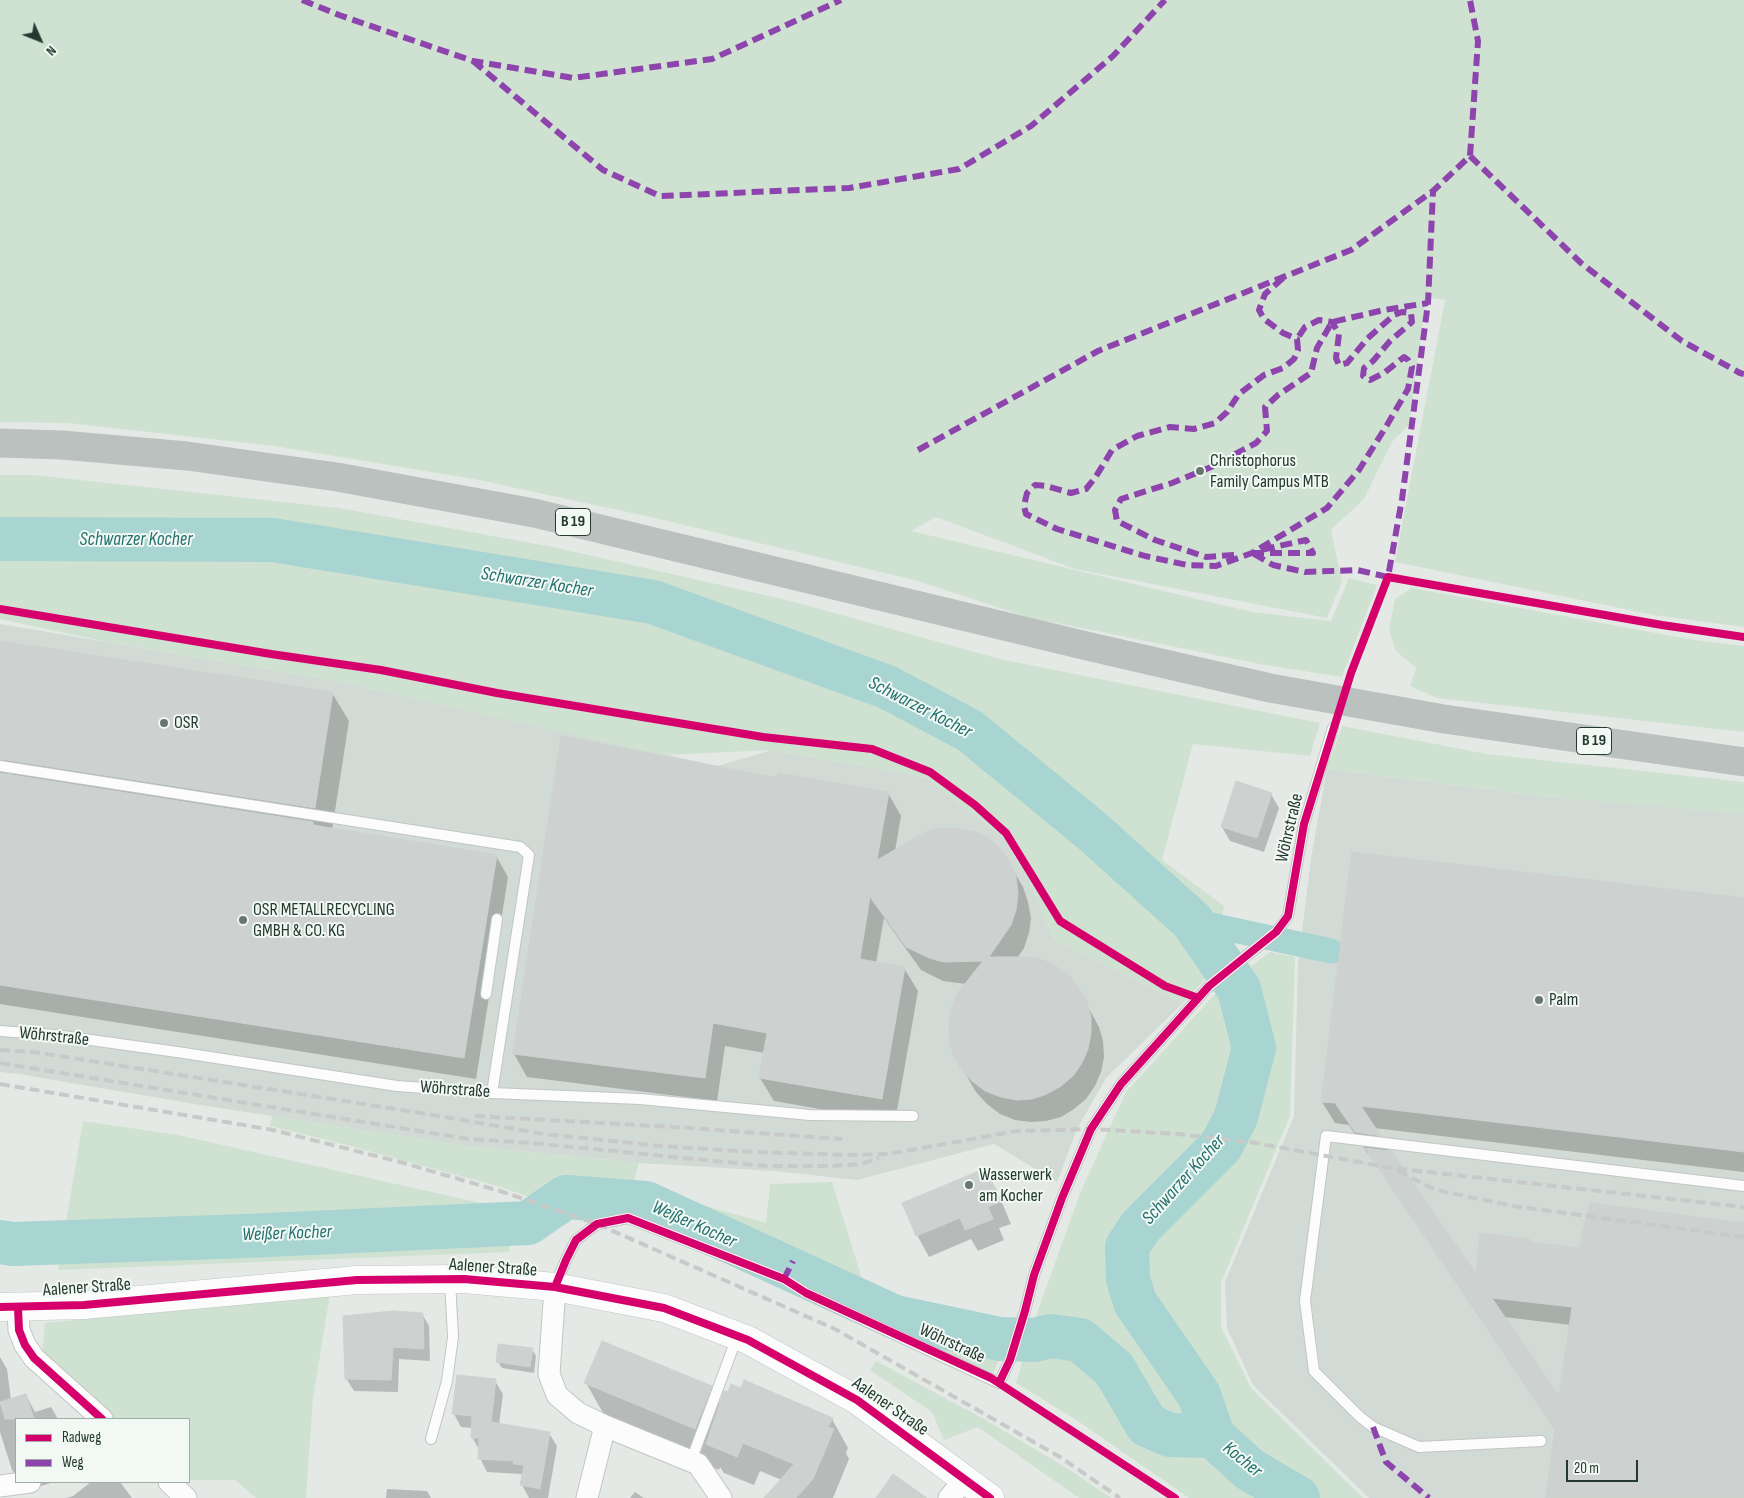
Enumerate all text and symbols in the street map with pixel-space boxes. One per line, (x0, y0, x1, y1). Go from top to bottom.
north arrow (15, 15, 65, 65)
text: N (42, 42, 60, 59)
place label: Christophorus Family Campus MTB (1210, 450, 1329, 492)
marker: Christophorus Family Campus MTB (1194, 465, 1206, 477)
road number: B 19 (556, 508, 590, 536)
water label: Schwarzer Kocher (79, 529, 193, 551)
water label: Schwarzer Kocher (479, 563, 595, 603)
water label: Schwarzer Kocher (864, 672, 976, 744)
place label: OSR (174, 712, 199, 734)
marker: OSR (158, 717, 170, 729)
road number: B 19 (1576, 728, 1612, 754)
street label: Wöhrstraße (1272, 791, 1308, 865)
place label: OSR METALLRECYCLING GMBH & CO. KG (253, 899, 395, 942)
marker: OSR METALLRECYCLING GMBH & CO. KG (237, 914, 249, 926)
place label: Palm (1549, 989, 1578, 1011)
marker: Palm (1533, 994, 1545, 1006)
street label: Wöhrstraße (18, 1023, 90, 1051)
street label: Wöhrstraße (419, 1077, 491, 1103)
water label: Schwarzer Kocher (1138, 1130, 1230, 1230)
place label: Wasserwerk am Kocher (979, 1164, 1052, 1206)
marker: Wasserwerk am Kocher (963, 1179, 975, 1191)
water label: Weißer Kocher (648, 1196, 740, 1254)
water label: Weißer Kocher (242, 1221, 332, 1247)
street label: Aalener Straße (448, 1254, 538, 1282)
street label: Aalener Straße (42, 1274, 132, 1302)
street label: Wöhrstraße (916, 1319, 988, 1369)
street label: Aalener Straße (848, 1373, 932, 1441)
legend (15, 1418, 190, 1483)
text: Radweg (62, 1428, 101, 1447)
water label: Kocher (1218, 1437, 1266, 1483)
scale bar (1569, 1450, 1642, 1482)
text: Weg (62, 1453, 84, 1472)
text: 20 m (1574, 1459, 1599, 1478)

